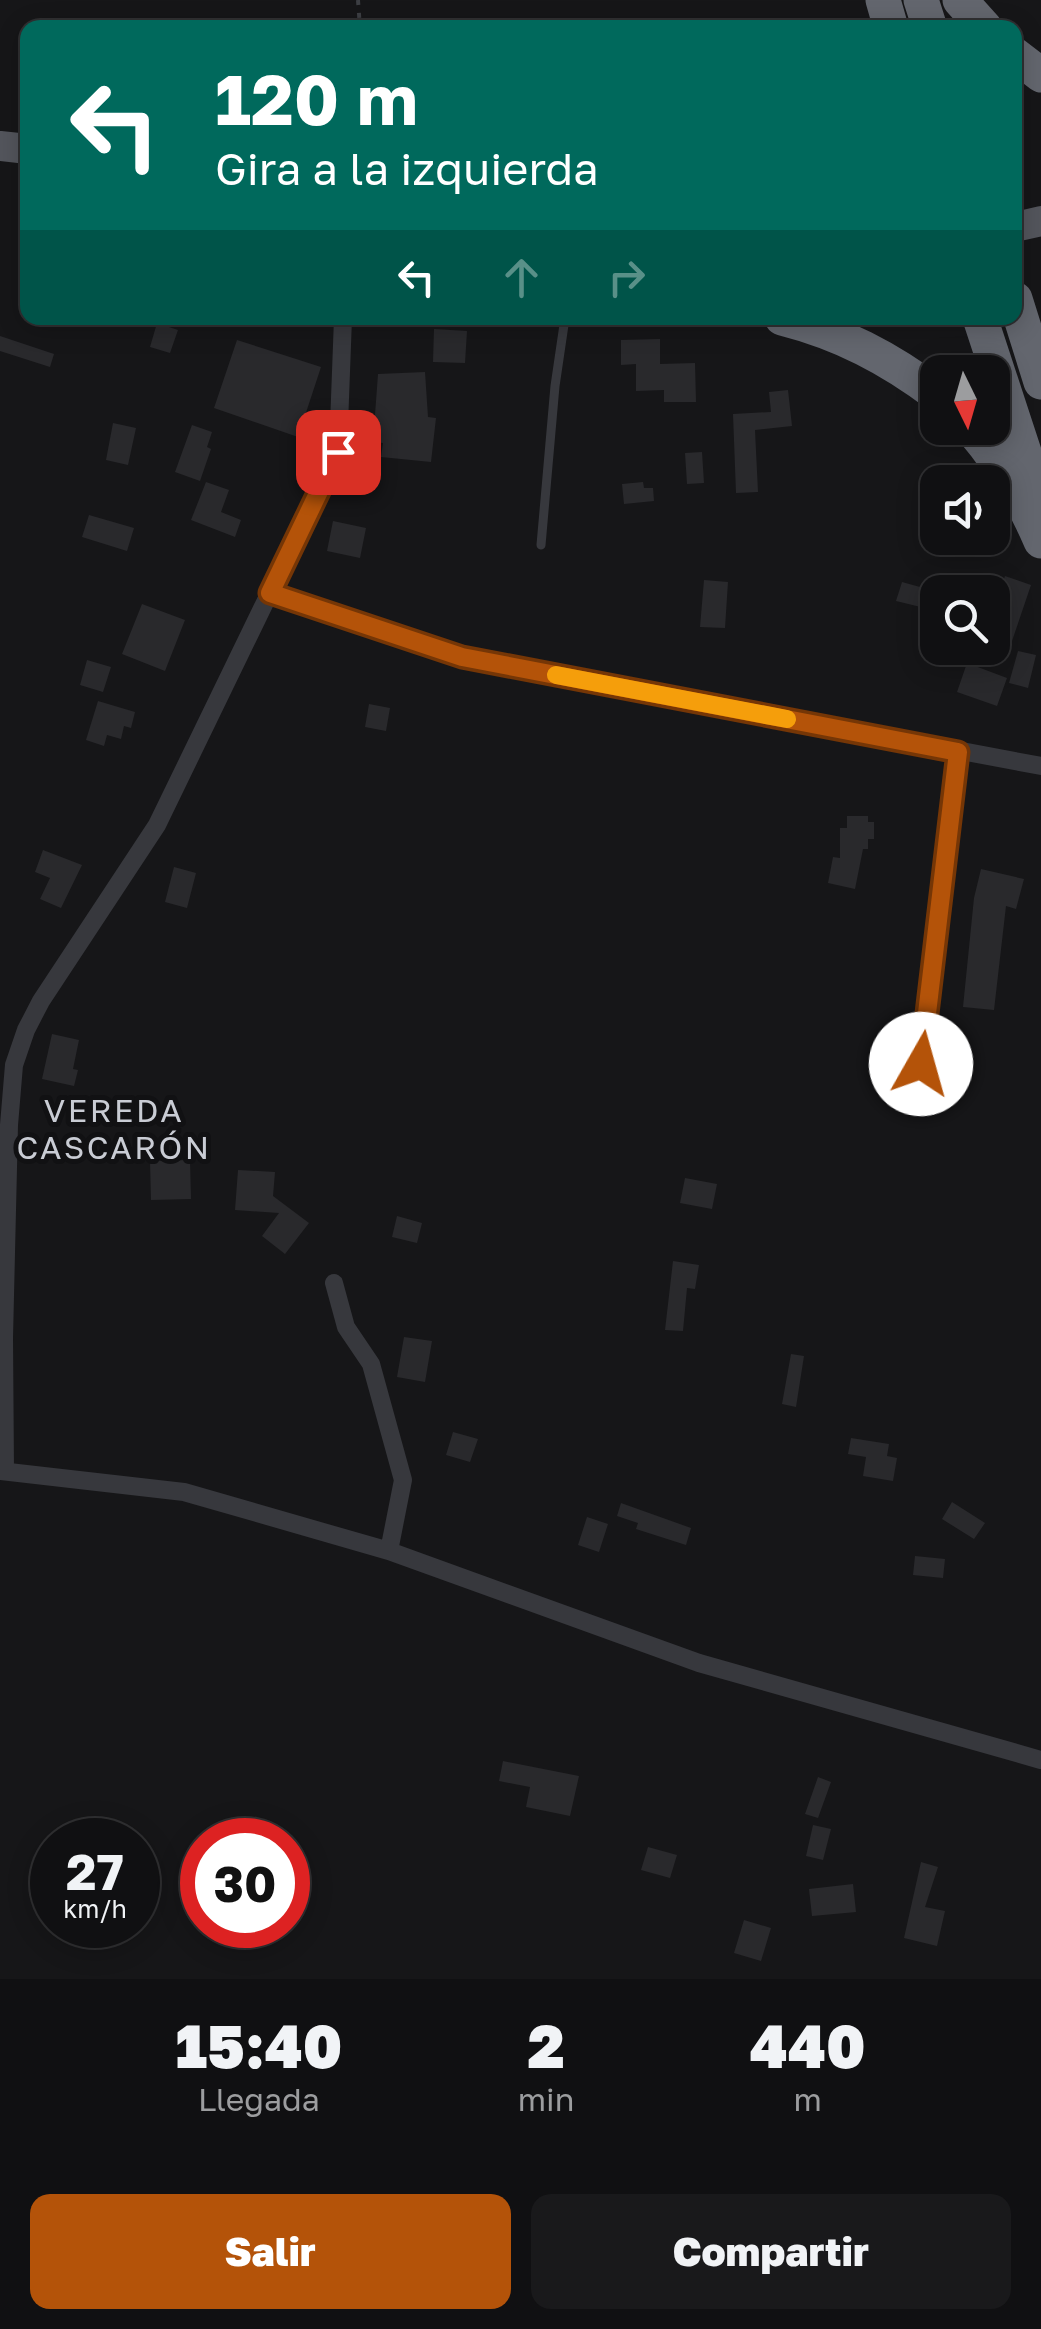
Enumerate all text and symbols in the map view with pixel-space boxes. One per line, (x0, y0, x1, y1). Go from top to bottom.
text: 120 m (215, 56, 418, 140)
icon: left (50, 60, 180, 190)
text: Gira a la izquierda (215, 141, 599, 195)
icon: left (389, 250, 444, 305)
icon: ahead (494, 250, 549, 305)
icon: right (599, 250, 654, 305)
north arrow (920, 355, 1010, 445)
map controls (920, 355, 1010, 665)
pin (296, 410, 381, 495)
icon: arrive (311, 425, 366, 480)
button: sound (920, 465, 1010, 555)
button: search (920, 575, 1010, 665)
position arrow (869, 1012, 973, 1116)
district label: VEREDA CASCARÓN (16, 1091, 212, 1166)
speed limit sign: 30 (180, 1818, 310, 1948)
text: 27 (66, 1841, 124, 1901)
text: km/h (63, 1893, 127, 1924)
text: 15:40 (175, 2009, 342, 2081)
text: 2 (527, 2009, 565, 2081)
text: 440 (750, 2009, 866, 2081)
text: Llegada (198, 2080, 320, 2118)
text: min (518, 2080, 574, 2118)
text: m (794, 2080, 822, 2118)
button: Salir (30, 2194, 511, 2309)
button: Compartir (531, 2194, 1011, 2309)

